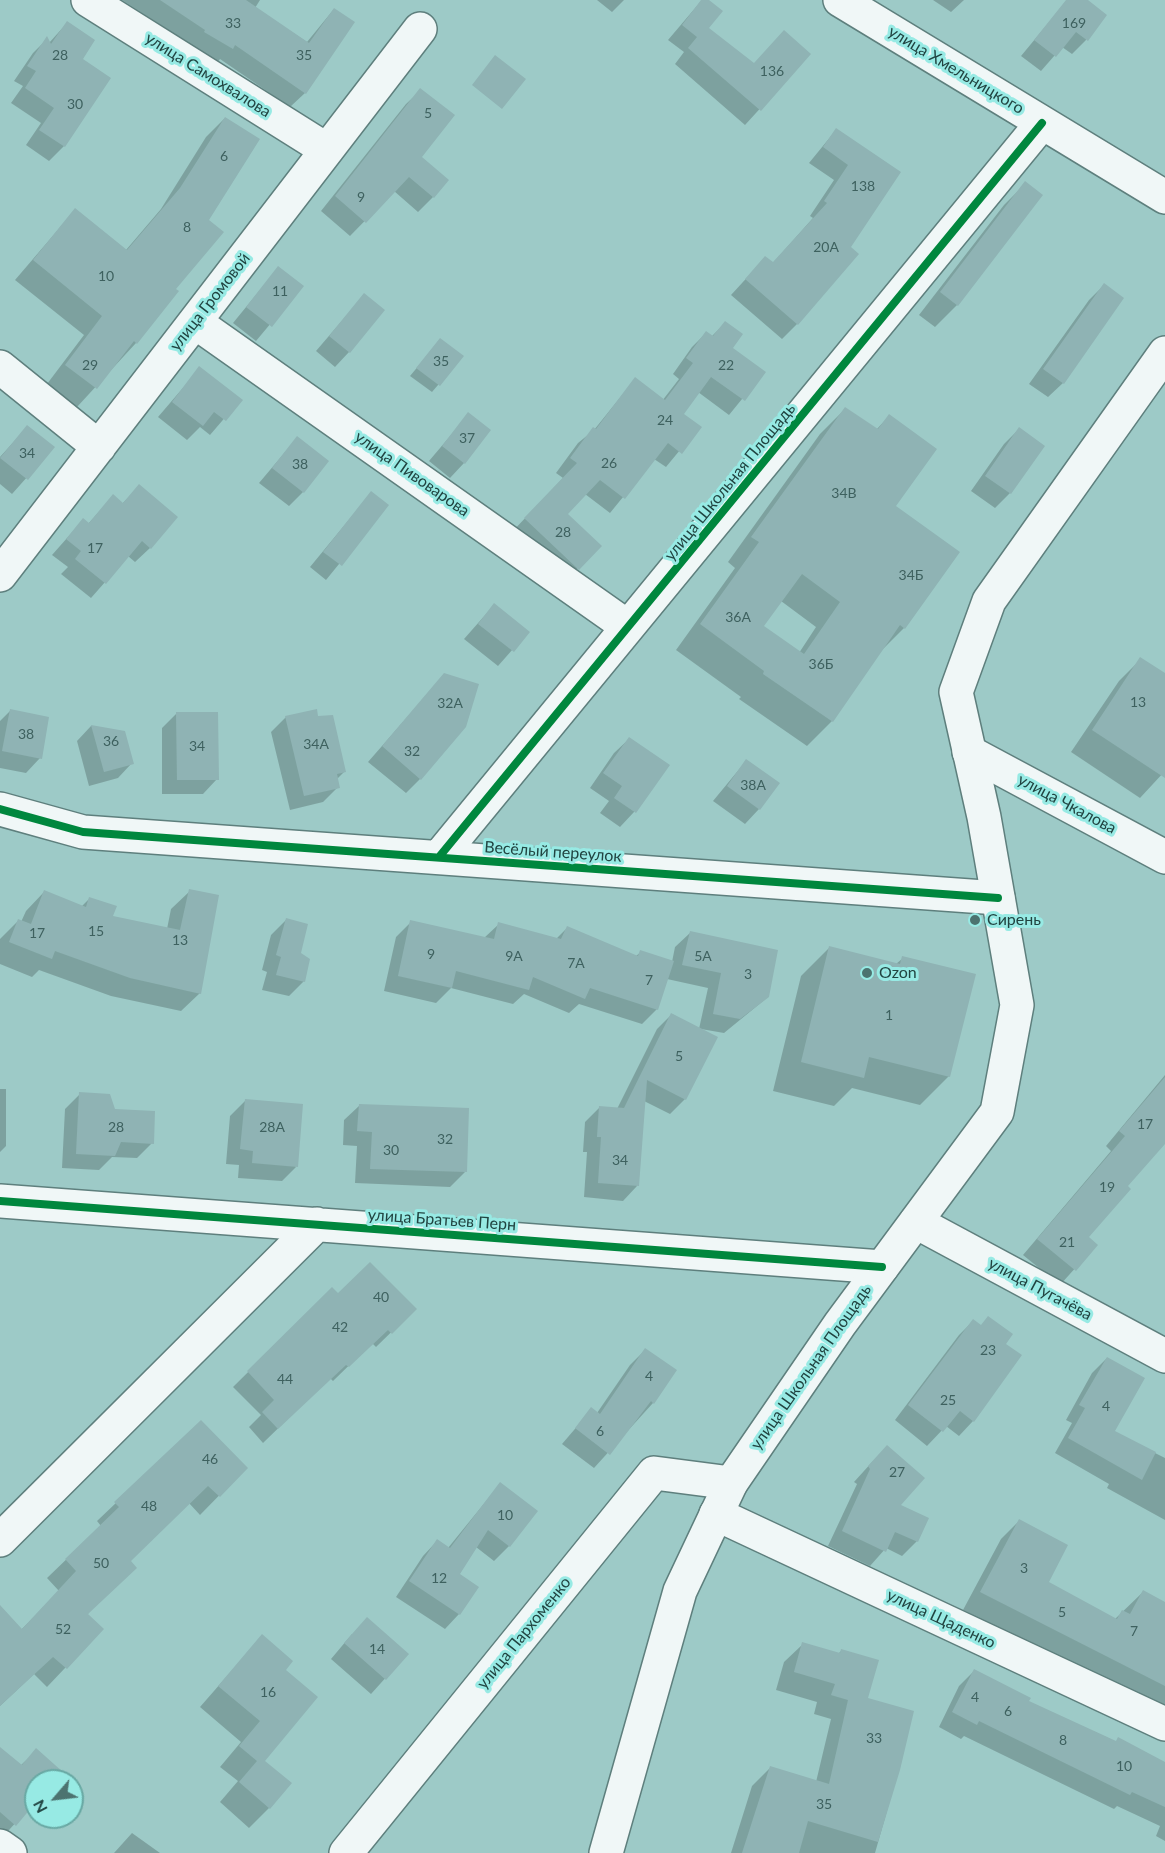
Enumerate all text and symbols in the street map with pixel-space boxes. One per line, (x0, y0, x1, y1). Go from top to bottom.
house number: 33 (225, 15, 241, 31)
house number: 169 (1062, 15, 1086, 31)
street label: улица Хмельницкого (885, 22, 1027, 118)
street label: улица Самохвалова (142, 29, 274, 121)
house number: 28 (52, 47, 68, 63)
house number: 35 (296, 47, 312, 63)
house number: 136 (760, 63, 784, 79)
house number: 30 (67, 96, 83, 112)
house number: 5 (424, 105, 432, 121)
house number: 6 (220, 148, 228, 164)
house number: 138 (851, 178, 875, 194)
house number: 9 (357, 189, 365, 205)
house number: 8 (183, 219, 191, 235)
house number: 20А (813, 239, 839, 255)
street label: улица Громовой (166, 249, 254, 355)
house number: 10 (98, 268, 114, 284)
house number: 11 (272, 283, 288, 299)
house number: 35 (433, 353, 449, 369)
house number: 29 (82, 357, 98, 373)
house number: 22 (718, 357, 734, 373)
street label: улица Школьная Площадь (661, 399, 799, 565)
house number: 24 (657, 412, 673, 428)
street label: улица Пивоварова (351, 427, 473, 521)
house number: 37 (459, 430, 475, 446)
house number: 34 (19, 445, 35, 461)
house number: 26 (601, 455, 617, 471)
house number: 38 (292, 456, 308, 472)
house number: 34В (831, 485, 857, 501)
house number: 28 (555, 524, 571, 540)
house number: 17 (87, 540, 103, 556)
house number: 34Б (899, 567, 923, 583)
house number: 36А (725, 609, 751, 625)
house number: 36Б (809, 656, 833, 672)
house number: 13 (1130, 694, 1146, 710)
house number: 32А (437, 695, 463, 711)
house number: 38 (18, 726, 34, 742)
house number: 36 (103, 733, 119, 749)
house number: 34А (303, 736, 329, 752)
house number: 34 (189, 738, 205, 754)
house number: 32 (404, 743, 420, 759)
street label: улица Чкалова (1014, 770, 1120, 838)
house number: 38А (740, 777, 766, 793)
street label: Весёлый переулок (484, 838, 622, 866)
place label: Сирень (987, 910, 1041, 930)
marker: Сирень (968, 913, 982, 927)
house number: 15 (88, 923, 104, 939)
house number: 17 (29, 925, 45, 941)
house number: 13 (172, 932, 188, 948)
house number: 9 (427, 946, 435, 962)
house number: 9А (505, 948, 523, 964)
house number: 5А (694, 948, 712, 964)
house number: 7А (567, 955, 585, 971)
place label: Ozon (879, 963, 917, 983)
house number: 3 (744, 966, 752, 982)
marker: Ozon (860, 966, 874, 980)
house number: 7 (645, 972, 653, 988)
house number: 1 (885, 1007, 893, 1023)
house number: 5 (675, 1048, 683, 1064)
house number: 17 (1137, 1116, 1153, 1132)
house number: 28 (108, 1119, 124, 1135)
house number: 28А (259, 1119, 285, 1135)
house number: 32 (437, 1131, 453, 1147)
house number: 30 (383, 1142, 399, 1158)
house number: 34 (612, 1152, 628, 1168)
house number: 19 (1099, 1179, 1115, 1195)
street label: улица Братьев Перн (367, 1205, 517, 1235)
house number: 21 (1059, 1234, 1075, 1250)
street label: улица Пугачёва (985, 1254, 1095, 1324)
street label: улица Школьная Площадь (747, 1281, 875, 1453)
house number: 40 (373, 1289, 389, 1305)
house number: 42 (332, 1319, 348, 1335)
house number: 23 (980, 1342, 996, 1358)
house number: 4 (645, 1368, 653, 1384)
house number: 44 (277, 1371, 293, 1387)
house number: 25 (940, 1392, 956, 1408)
house number: 4 (1102, 1398, 1110, 1414)
house number: 6 (596, 1423, 604, 1439)
house number: 46 (202, 1451, 218, 1467)
house number: 27 (889, 1464, 905, 1480)
house number: 48 (141, 1498, 157, 1514)
house number: 10 (497, 1507, 513, 1523)
house number: 50 (93, 1555, 109, 1571)
house number: 3 (1020, 1560, 1028, 1576)
house number: 12 (431, 1570, 447, 1586)
street label: улица Пархоменко (473, 1573, 575, 1693)
street label: улица Щаденко (884, 1585, 998, 1653)
house number: 5 (1058, 1604, 1066, 1620)
house number: 52 (55, 1621, 71, 1637)
house number: 7 (1130, 1623, 1138, 1639)
house number: 14 (369, 1641, 385, 1657)
house number: 16 (260, 1684, 276, 1700)
house number: 4 (971, 1689, 979, 1705)
house number: 6 (1004, 1703, 1012, 1719)
house number: 33 (866, 1730, 882, 1746)
house number: 8 (1059, 1732, 1067, 1748)
house number: 10 (1116, 1758, 1132, 1774)
north arrow (24, 1769, 84, 1829)
house number: 35 (816, 1796, 832, 1812)
text: N (28, 1797, 51, 1817)

